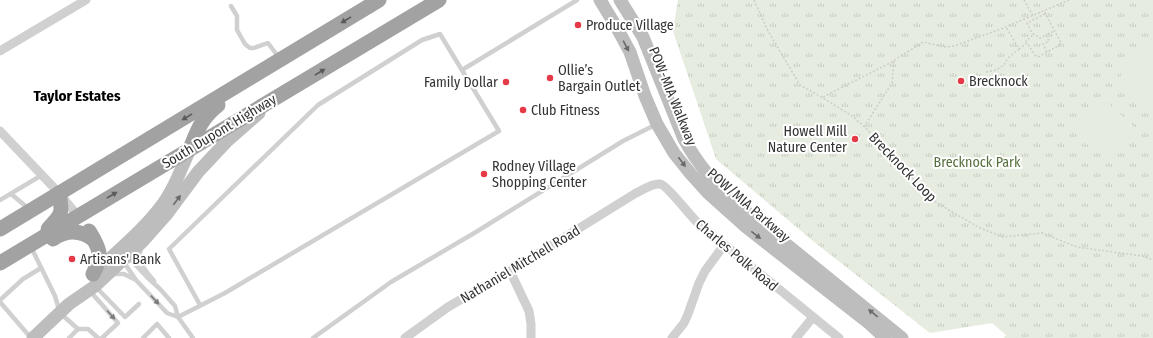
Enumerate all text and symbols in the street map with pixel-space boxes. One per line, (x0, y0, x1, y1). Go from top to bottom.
one-way arrow (340, 17, 352, 24)
place label: Produce Village (586, 17, 674, 34)
marker: Produce Village (573, 20, 583, 30)
one-way arrow (623, 40, 630, 51)
street label: POW-MIA Walkway (645, 44, 700, 149)
place label: Ollie’s Bargain Outlet (558, 62, 641, 95)
one-way arrow (314, 68, 326, 75)
marker: Ollie’s Bargain Outlet (545, 73, 555, 83)
place label: Brecknock (969, 73, 1028, 90)
place label: Family Dollar (424, 74, 498, 91)
marker: Brecknock (956, 76, 966, 86)
marker: Family Dollar (501, 77, 511, 87)
district label: Taylor Estates (34, 87, 121, 105)
street label: South Dupont Highway (159, 90, 280, 172)
place label: Club Fitness (531, 102, 600, 119)
marker: Club Fitness (518, 105, 528, 115)
one-way arrow (181, 113, 193, 120)
place label: Howell Mill Nature Center (768, 123, 847, 156)
street label: Brecknock Loop (865, 129, 940, 206)
marker: Howell Mill Nature Center (850, 134, 860, 144)
park label: Brecknock Park (934, 154, 1021, 171)
one-way arrow (678, 157, 686, 168)
place label: Rodney Village Shopping Center (492, 158, 587, 191)
street label: POW/MIA Parkway (704, 165, 794, 246)
marker: Rodney Village Shopping Center (479, 169, 489, 179)
one-way arrow (106, 192, 118, 199)
one-way arrow (173, 195, 181, 206)
street label: Charles Polk Road (692, 216, 781, 295)
street label: Nathaniel Mitchell Road (457, 222, 583, 307)
one-way arrow (751, 230, 762, 239)
place label: Artisans' Bank (80, 251, 161, 268)
marker: Artisans' Bank (67, 254, 77, 264)
one-way arrow (151, 295, 160, 305)
one-way arrow (867, 308, 878, 317)
one-way arrow (106, 310, 115, 319)

